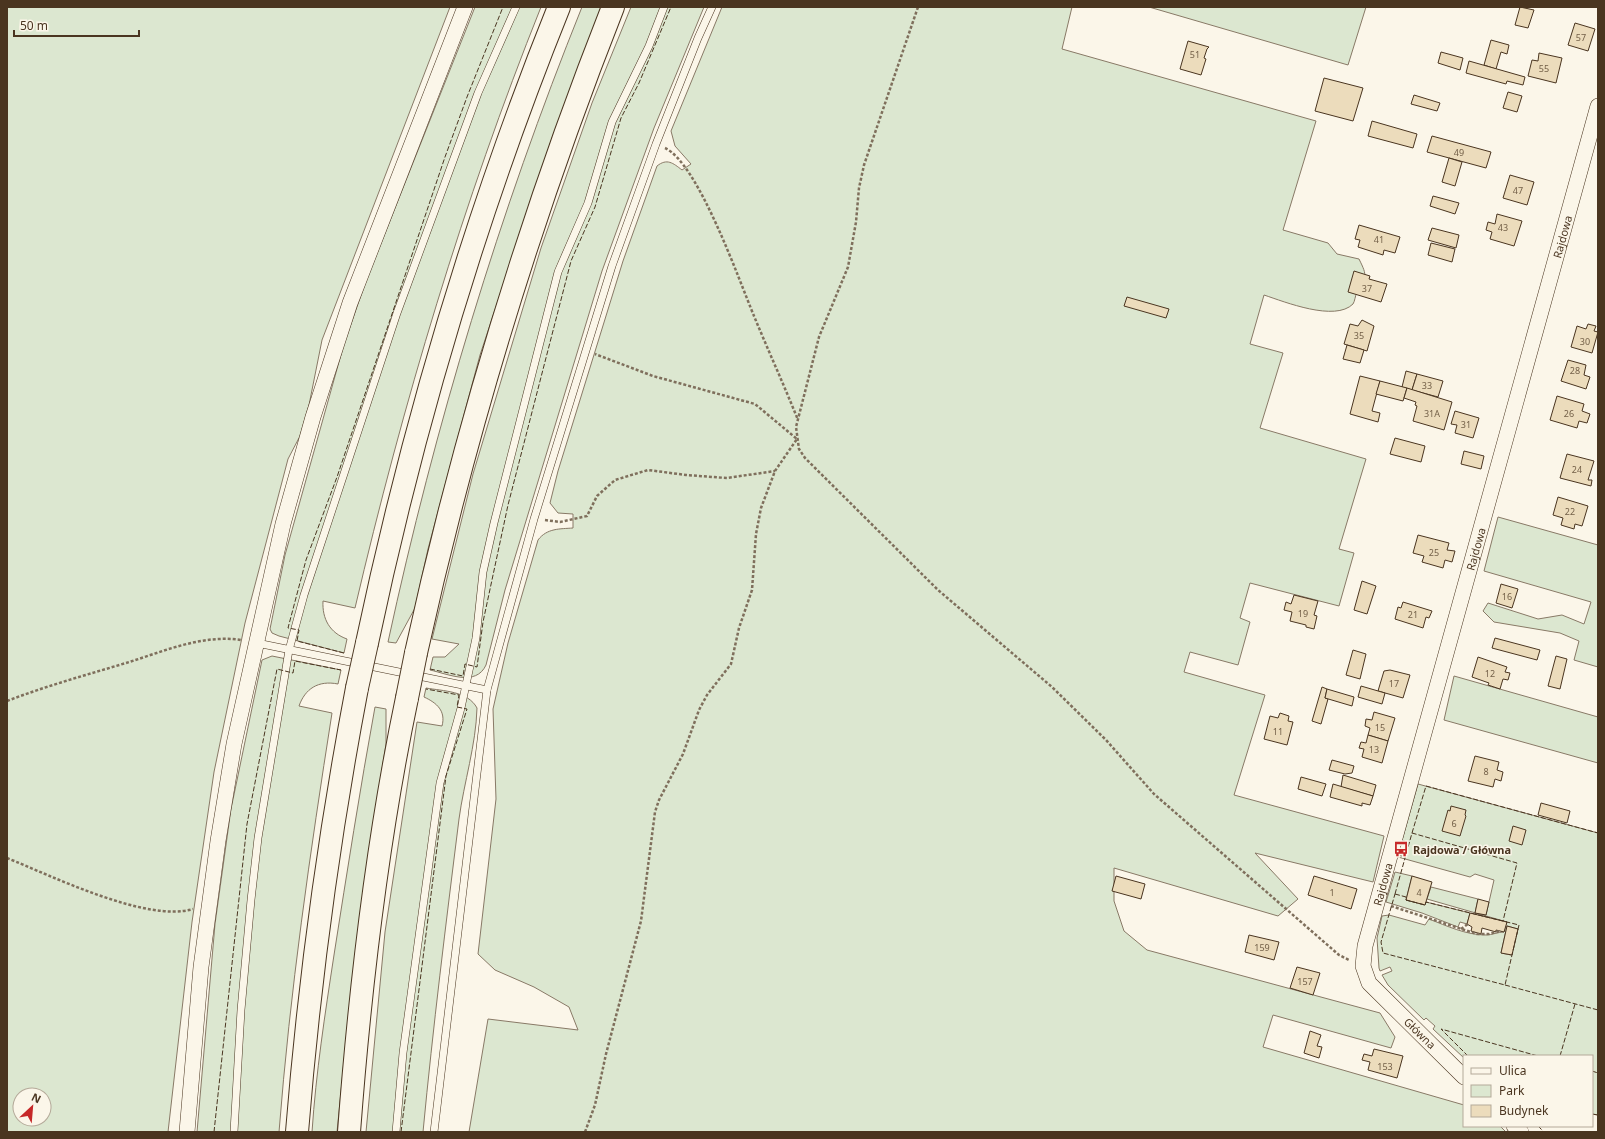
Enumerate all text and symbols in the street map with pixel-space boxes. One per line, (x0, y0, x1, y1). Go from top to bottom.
scale bar (14, 12, 139, 38)
text: 50 m (20, 17, 48, 34)
house number: 57 (1576, 31, 1586, 44)
house number: 51 (1190, 48, 1200, 61)
house number: 55 (1539, 62, 1549, 75)
house number: 49 (1454, 146, 1464, 159)
house number: 47 (1513, 184, 1523, 197)
street label: Rajdowa (1549, 213, 1575, 260)
house number: 43 (1498, 221, 1508, 234)
house number: 41 (1374, 233, 1384, 246)
house number: 37 (1362, 282, 1372, 295)
house number: 35 (1354, 329, 1364, 342)
house number: 30 (1580, 335, 1590, 348)
house number: 28 (1570, 364, 1580, 377)
house number: 33 (1422, 379, 1432, 392)
house number: 31A (1424, 407, 1440, 420)
house number: 26 (1564, 407, 1574, 420)
house number: 31 (1461, 418, 1471, 431)
house number: 24 (1572, 463, 1582, 476)
house number: 22 (1565, 505, 1575, 518)
street label: Rajdowa (1462, 526, 1488, 572)
house number: 25 (1429, 546, 1439, 559)
house number: 16 (1502, 590, 1512, 603)
house number: 19 (1298, 607, 1308, 620)
house number: 21 (1408, 608, 1418, 621)
house number: 12 (1485, 667, 1495, 680)
house number: 17 (1389, 677, 1399, 690)
house number: 15 (1375, 721, 1385, 734)
house number: 11 (1273, 725, 1283, 738)
house number: 13 (1369, 743, 1379, 756)
house number: 8 (1483, 765, 1489, 778)
house number: 6 (1451, 817, 1457, 830)
bus stop icon: Rajdowa / Główna (1392, 840, 1410, 858)
place label: Rajdowa / Główna (1413, 842, 1511, 857)
street label: Rajdowa (1369, 861, 1395, 907)
house number: 1 (1329, 886, 1335, 899)
house number: 4 (1416, 886, 1422, 899)
house number: 159 (1254, 941, 1270, 954)
house number: 157 (1297, 975, 1313, 988)
street label: Główna (1401, 1014, 1439, 1052)
legend (1463, 1055, 1593, 1127)
house number: 153 (1377, 1060, 1393, 1073)
text: Ulica (1499, 1062, 1526, 1079)
text: Park (1499, 1082, 1525, 1099)
north arrow (12, 1087, 52, 1127)
text: N (29, 1089, 44, 1106)
text: Budynek (1499, 1102, 1549, 1119)

